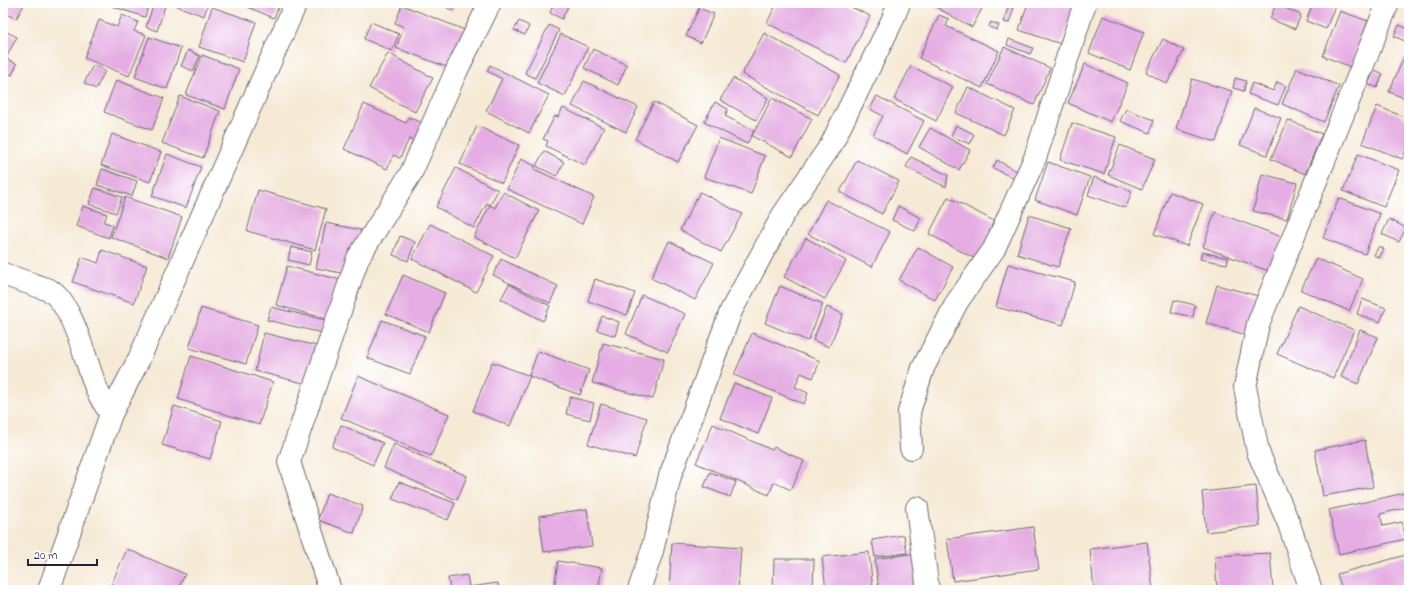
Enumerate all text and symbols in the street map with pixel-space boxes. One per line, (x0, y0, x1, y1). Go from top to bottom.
scale bar (28, 541, 97, 567)
text: 20 m (34, 547, 57, 565)

